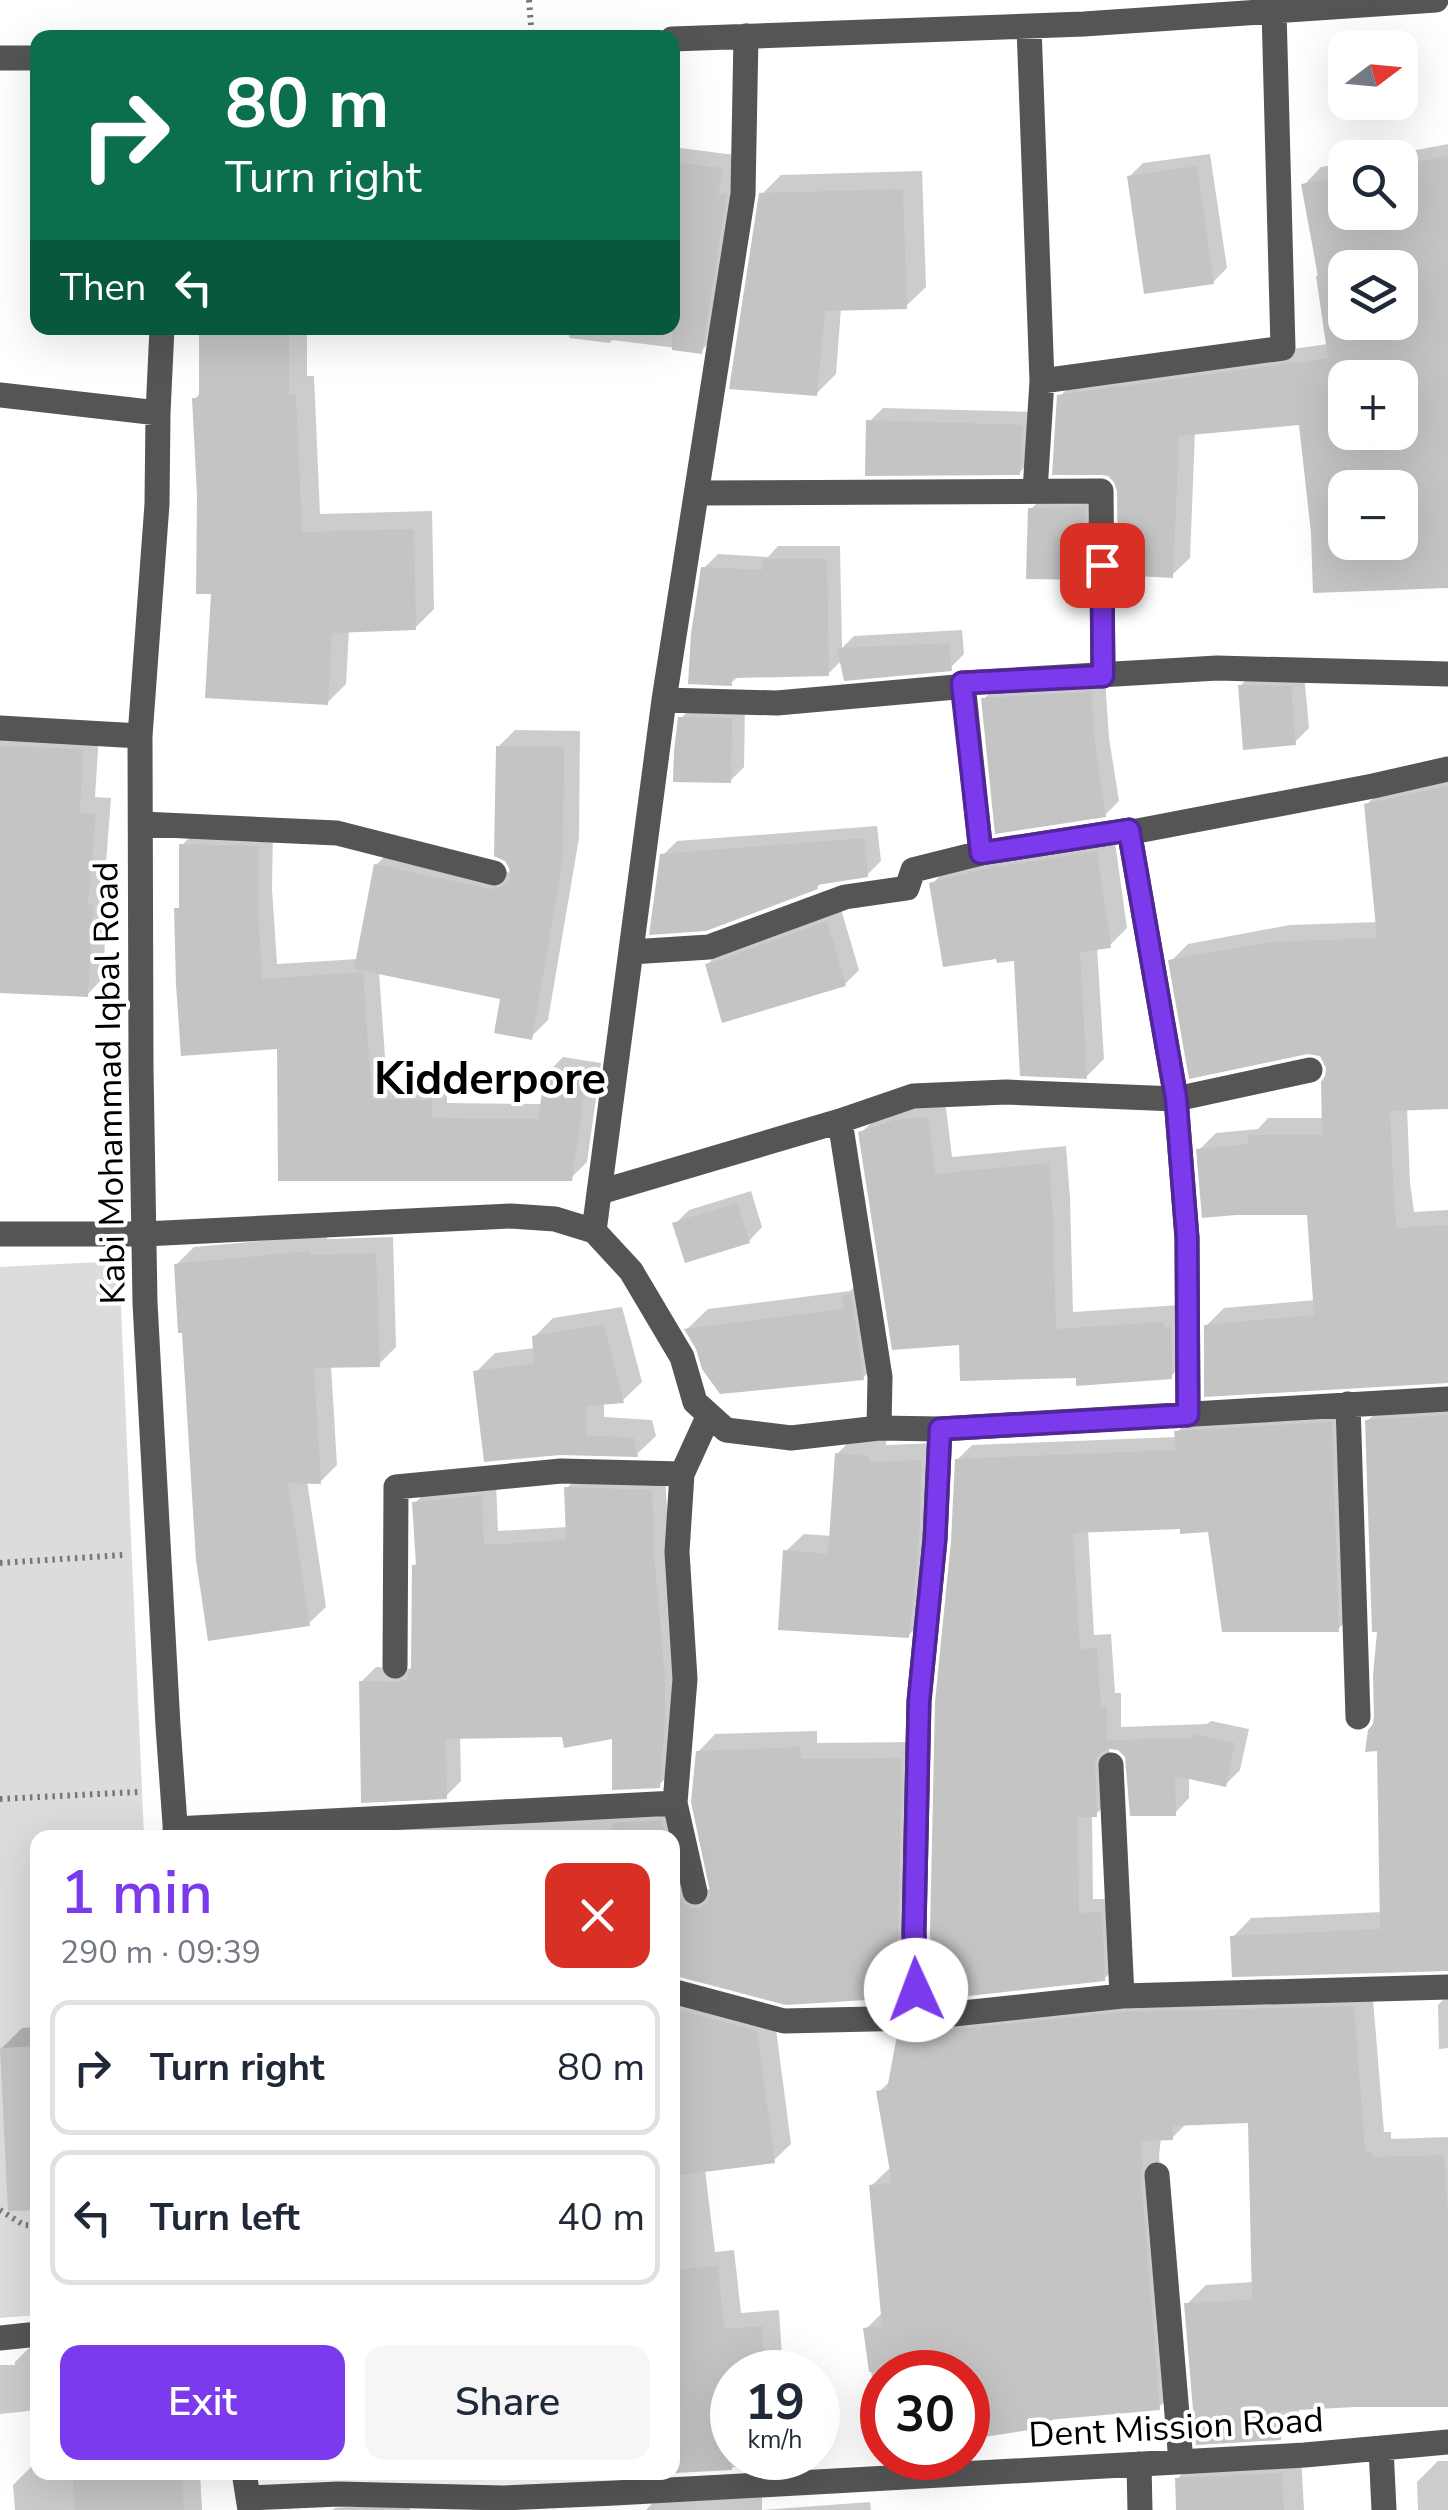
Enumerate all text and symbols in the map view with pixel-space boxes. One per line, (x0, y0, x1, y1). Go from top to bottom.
north arrow (1328, 30, 1418, 120)
map controls (1328, 30, 1418, 560)
text: 80 m (225, 56, 389, 152)
icon: right (60, 70, 190, 200)
button: search (1328, 140, 1418, 230)
text: Turn right (225, 147, 422, 208)
button: layers (1328, 250, 1418, 340)
icon: left (166, 260, 221, 315)
text: Then (60, 262, 146, 313)
button: + (1328, 360, 1418, 450)
button: − (1328, 470, 1418, 560)
pin (1060, 523, 1145, 608)
icon: arrive (1075, 538, 1130, 593)
street label: Kabi Mohammad Iqbal Road (82, 861, 137, 1305)
district label: Kidderpore (374, 1049, 606, 1110)
text: 1 min (60, 1852, 213, 1934)
button: close (545, 1863, 650, 1968)
text: 290 m · 09:39 (60, 1931, 261, 1974)
position arrow (864, 1938, 968, 2042)
icon: right (65, 2040, 120, 2095)
text: Turn right (150, 2042, 325, 2093)
text: 80 m (557, 2042, 645, 2093)
icon: left (65, 2190, 120, 2245)
text: Turn left (150, 2192, 300, 2243)
text: 40 m (557, 2192, 645, 2243)
button: Exit (60, 2345, 345, 2460)
button: Share (365, 2345, 650, 2460)
speed limit sign: 30 (860, 2350, 990, 2480)
text: 19 (745, 2368, 805, 2437)
street label: Dent Mission Road (1027, 2396, 1325, 2459)
text: km/h (747, 2423, 803, 2457)

